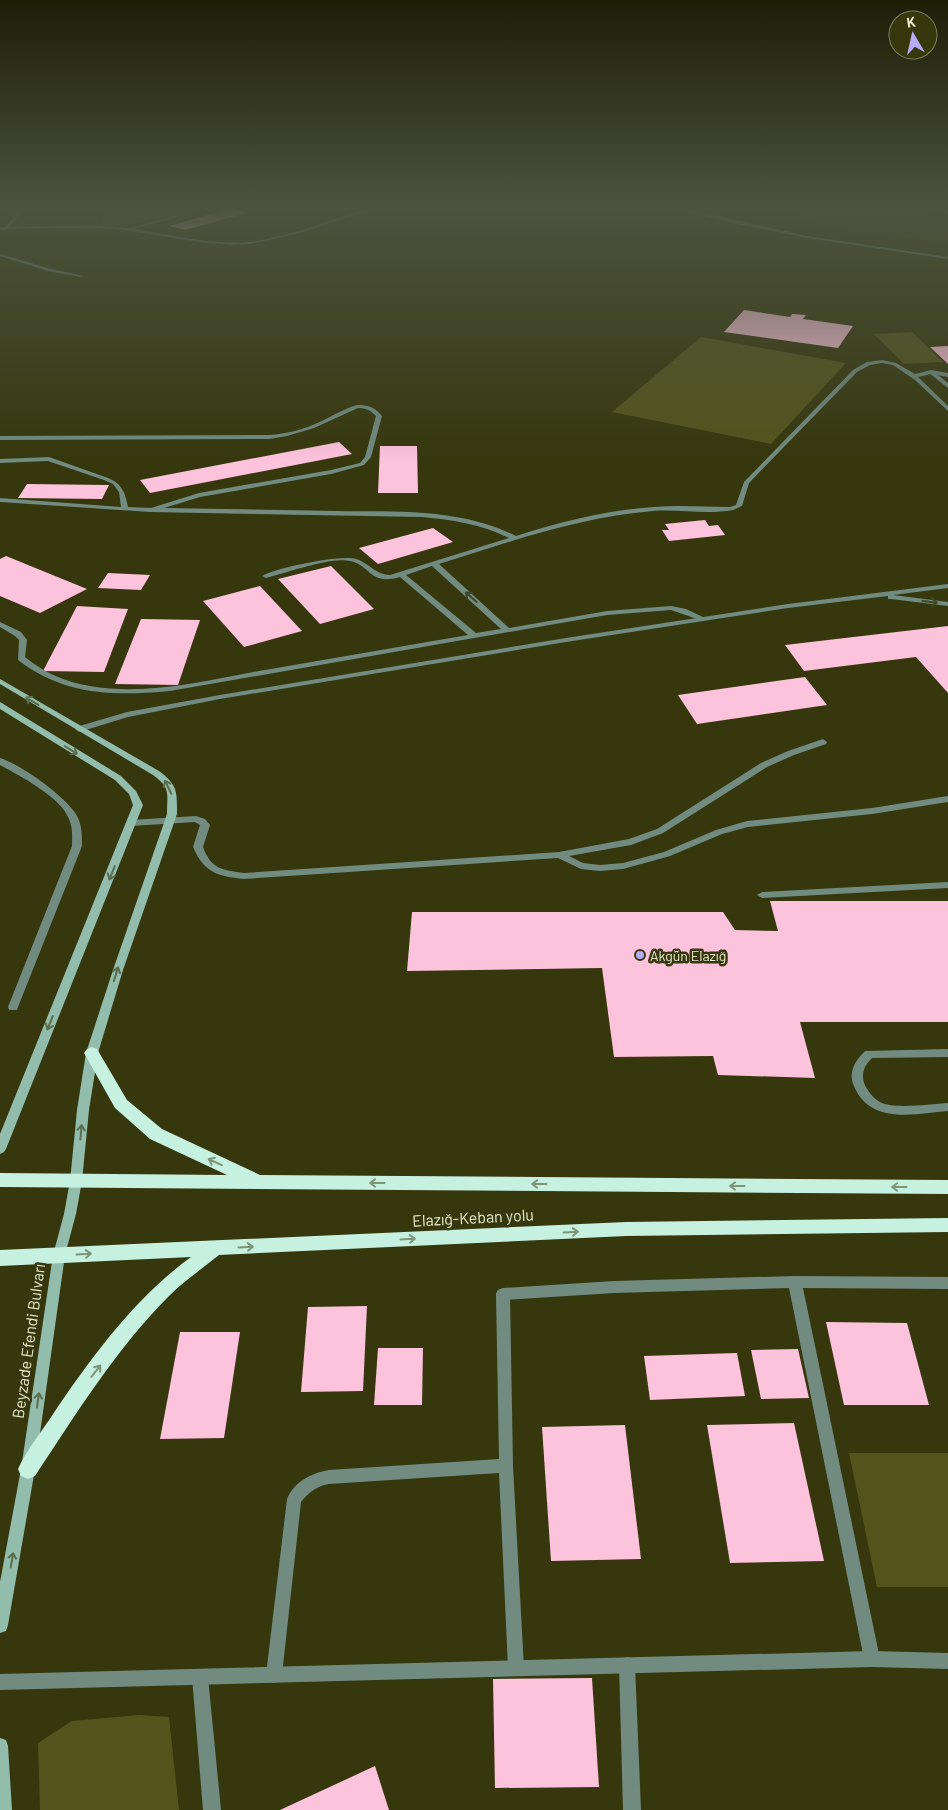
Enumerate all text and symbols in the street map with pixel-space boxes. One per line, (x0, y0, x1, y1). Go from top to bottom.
north arrow (888, 10, 938, 60)
text: K (905, 13, 917, 31)
one-way arrow (464, 591, 477, 603)
one-way arrow (922, 597, 938, 607)
one-way arrow (26, 696, 40, 706)
one-way arrow (63, 745, 77, 755)
one-way arrow (163, 780, 173, 795)
one-way arrow (106, 865, 116, 880)
place label: Akgün Elazığ (650, 947, 726, 964)
marker: Akgün Elazığ (634, 949, 646, 961)
one-way arrow (112, 967, 122, 983)
one-way arrow (45, 1015, 55, 1030)
one-way arrow (76, 1124, 86, 1140)
one-way arrow (208, 1156, 223, 1166)
one-way arrow (369, 1178, 386, 1188)
one-way arrow (532, 1179, 548, 1189)
one-way arrow (729, 1181, 745, 1190)
one-way arrow (892, 1182, 908, 1192)
street label: Elazığ-Keban yolu (412, 1204, 534, 1230)
one-way arrow (562, 1227, 578, 1236)
one-way arrow (400, 1235, 416, 1244)
one-way arrow (238, 1242, 254, 1251)
one-way arrow (75, 1249, 91, 1259)
street label: Beyzade Efendi Bulvarı (8, 1262, 48, 1420)
one-way arrow (90, 1365, 101, 1378)
one-way arrow (33, 1392, 43, 1408)
one-way arrow (7, 1552, 17, 1568)

